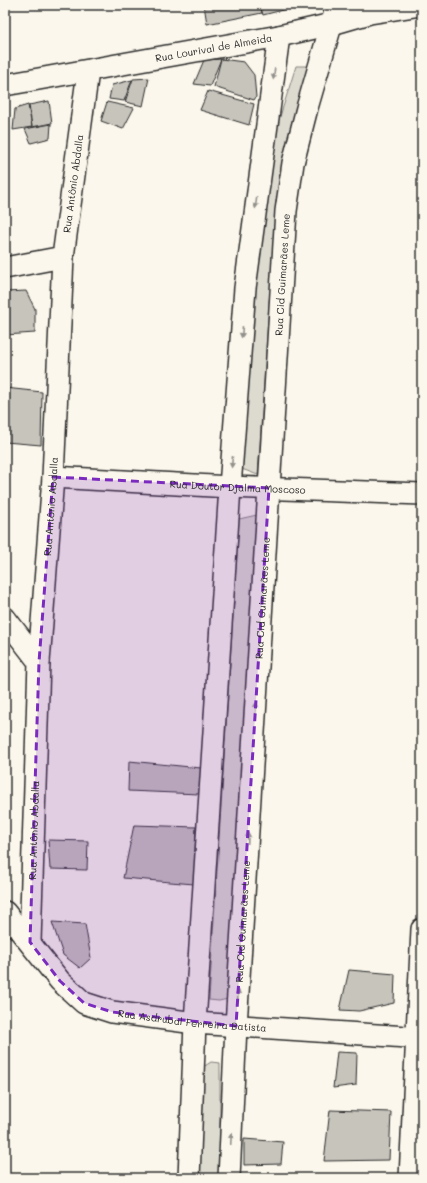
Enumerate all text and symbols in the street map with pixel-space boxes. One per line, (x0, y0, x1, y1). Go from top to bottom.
street label: Rua Lourival de Almeida (154, 30, 273, 65)
one-way arrow (271, 68, 277, 80)
street label: Rua Antônio Abdalla (59, 134, 86, 234)
one-way arrow (253, 197, 259, 209)
street label: Rua Cid Guimarães Leme (271, 213, 293, 336)
one-way arrow (238, 326, 245, 338)
one-way arrow (228, 456, 235, 468)
street label: Rua Antônio Abdalla (40, 457, 61, 556)
street label: Rua Doutor Djalma Moscoso (169, 477, 306, 497)
street label: Rua Cid Guimarães Leme (252, 536, 273, 660)
one-way arrow (252, 702, 259, 714)
street label: Rua Antônio Abdalla (25, 780, 42, 880)
one-way arrow (244, 832, 251, 844)
street label: Rua Cid Guimarães Leme (232, 860, 253, 983)
one-way arrow (235, 989, 242, 1001)
street label: Rua Asdrubal Ferreira Batista (117, 1006, 267, 1035)
one-way arrow (228, 1132, 234, 1145)

